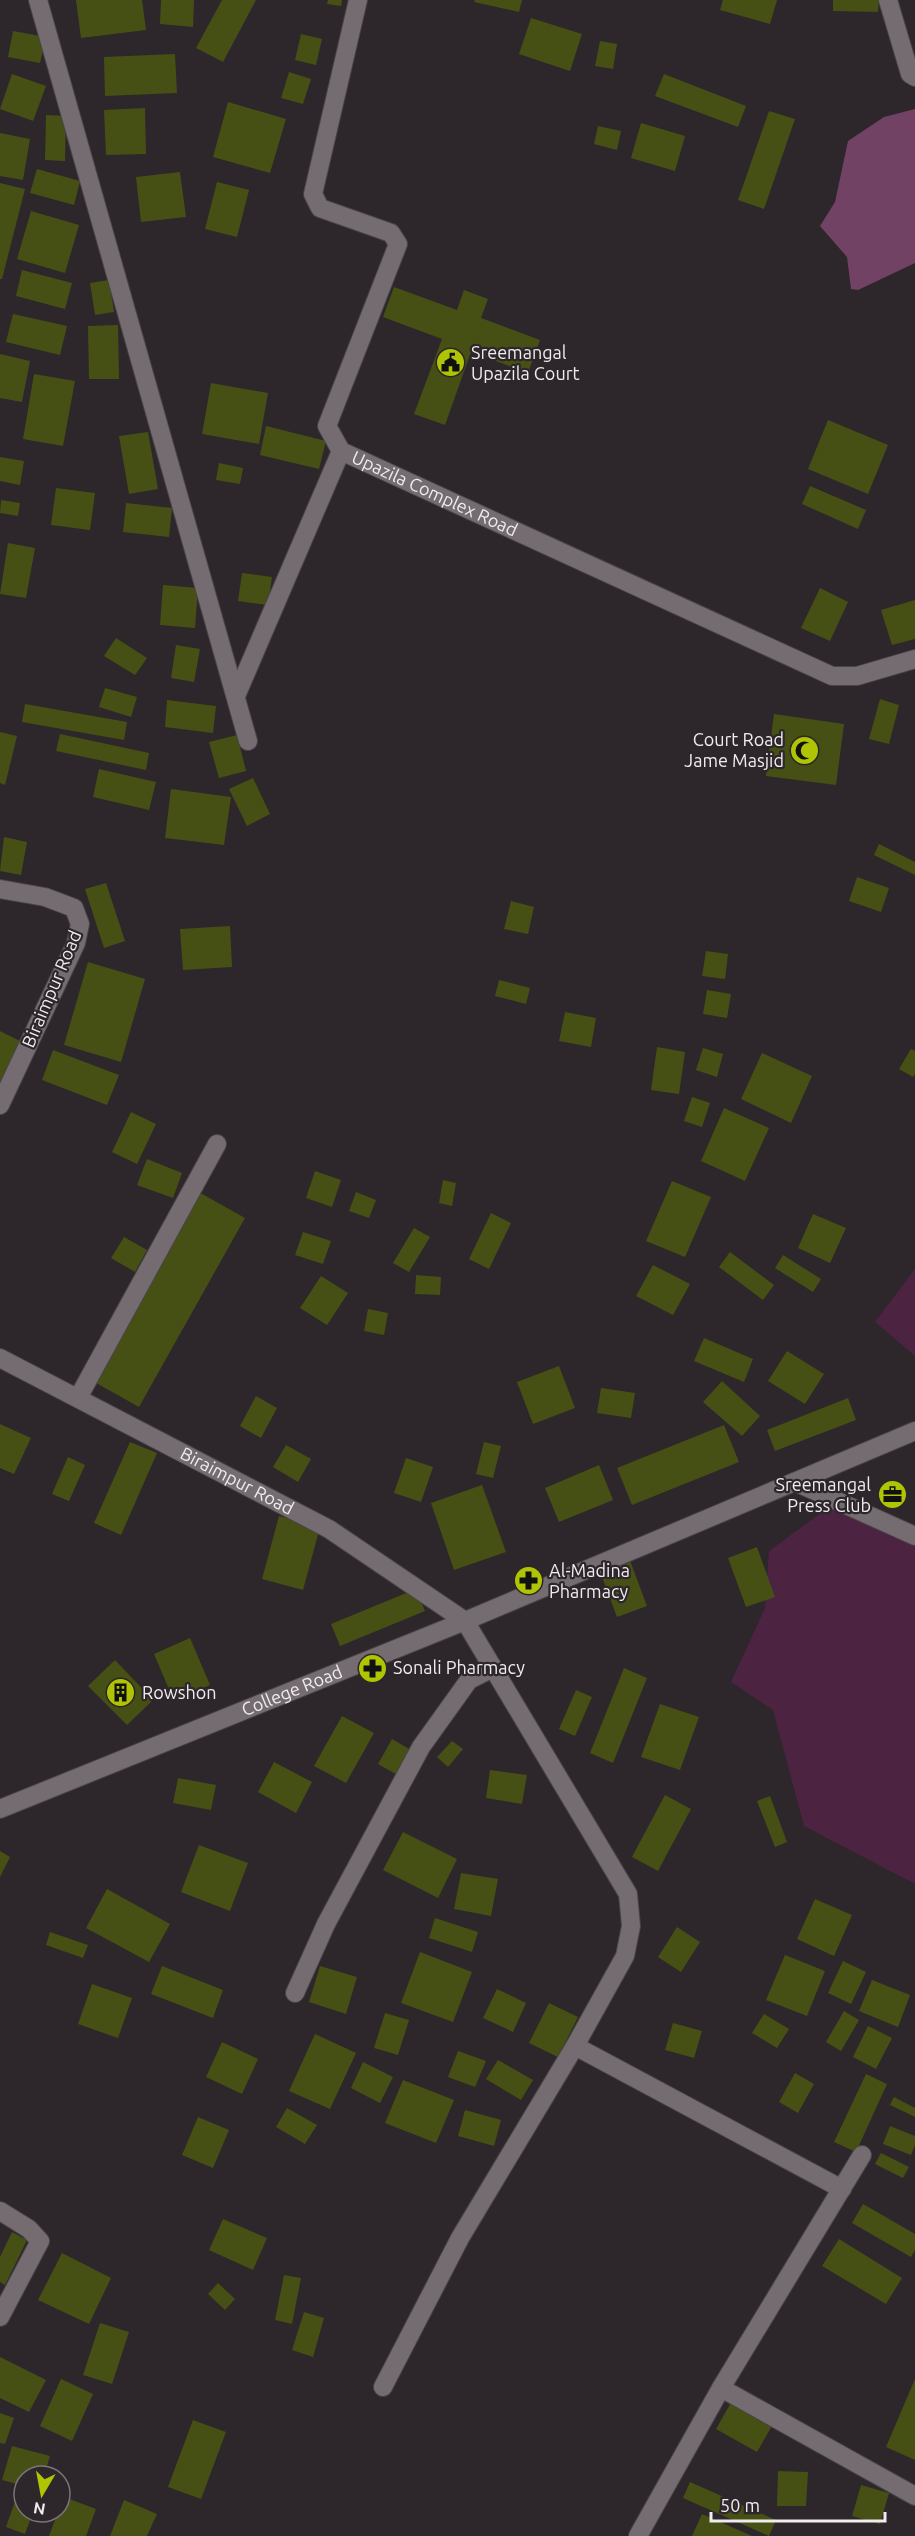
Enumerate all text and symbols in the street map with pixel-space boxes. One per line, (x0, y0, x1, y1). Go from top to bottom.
place label: Sreemangal Upazila Court (471, 342, 580, 383)
public building icon: Sreemangal Upazila Court (434, 347, 466, 379)
street label: Upazila Complex Road (349, 446, 521, 540)
place label: Court Road Jame Masjid (684, 729, 784, 770)
mosque icon: Court Road Jame Masjid (789, 734, 821, 766)
street label: Biraimpur Road (17, 927, 85, 1050)
street label: Biraimpur Road (177, 1443, 297, 1518)
place label: Sreemangal Press Club (776, 1474, 871, 1515)
office icon: Sreemangal Press Club (876, 1479, 908, 1511)
place label: Al-Madina Pharmacy (549, 1560, 630, 1601)
pharmacy icon: Al-Madina Pharmacy (512, 1565, 544, 1597)
pharmacy icon: Sonali Pharmacy (356, 1652, 388, 1684)
place label: Sonali Pharmacy (393, 1657, 525, 1677)
street label: College Road (238, 1661, 345, 1719)
building icon: Rowshon (105, 1677, 137, 1709)
place label: Rowshon (142, 1682, 217, 1702)
north arrow (12, 2464, 72, 2524)
scale bar (711, 2485, 885, 2523)
text: 50 m (720, 2495, 760, 2515)
text: N (32, 2499, 47, 2519)

